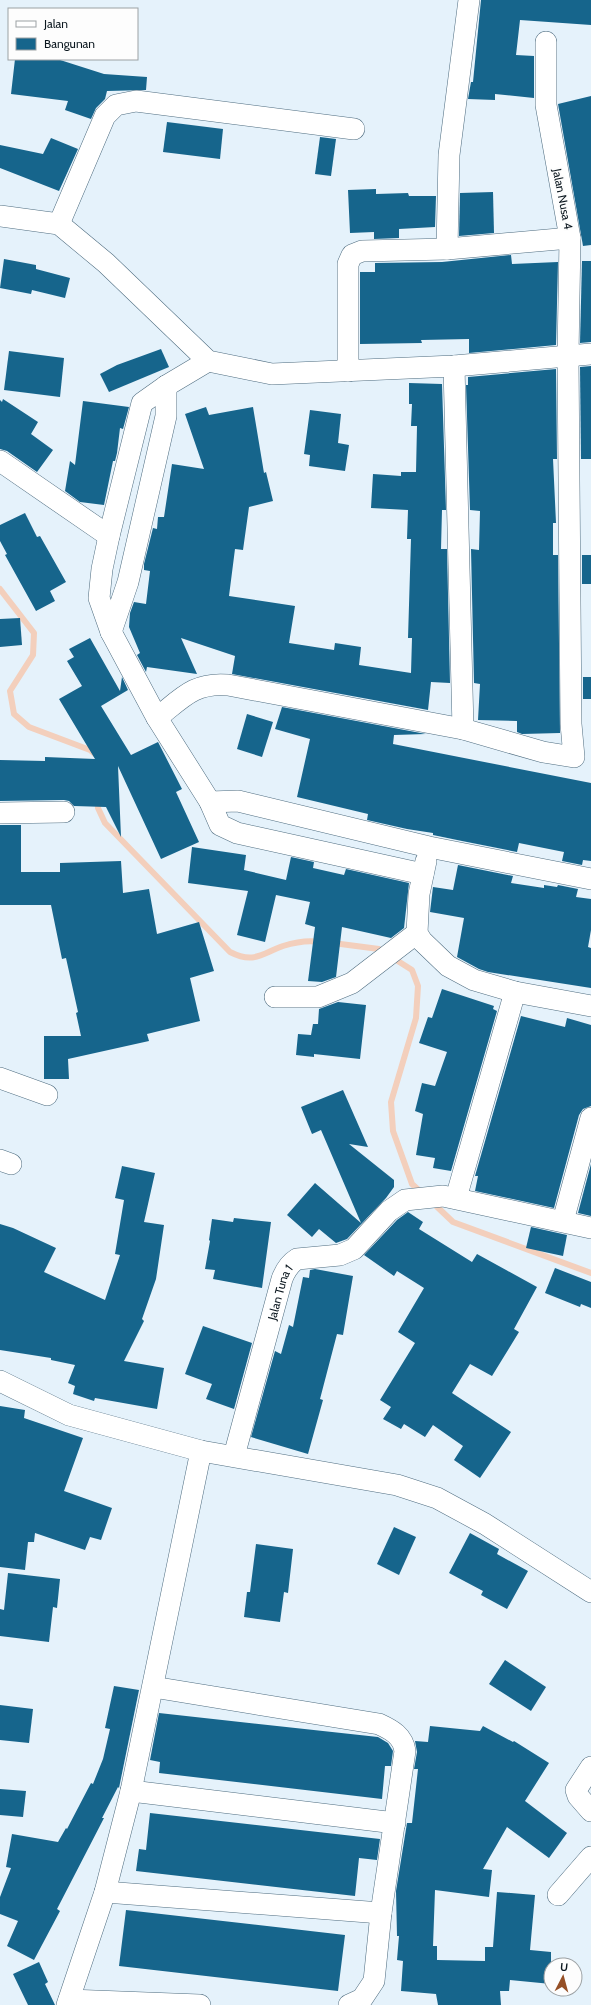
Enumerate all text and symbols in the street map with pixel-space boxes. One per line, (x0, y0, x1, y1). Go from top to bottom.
legend (8, 8, 138, 60)
text: Jalan (43, 16, 68, 31)
text: Bangunan (44, 36, 95, 51)
street label: Jalan Nusa 4 (550, 166, 576, 231)
street label: Jalan Tuna 1 (263, 1261, 295, 1323)
north arrow (543, 1957, 583, 1997)
text: U (559, 1960, 569, 1974)

